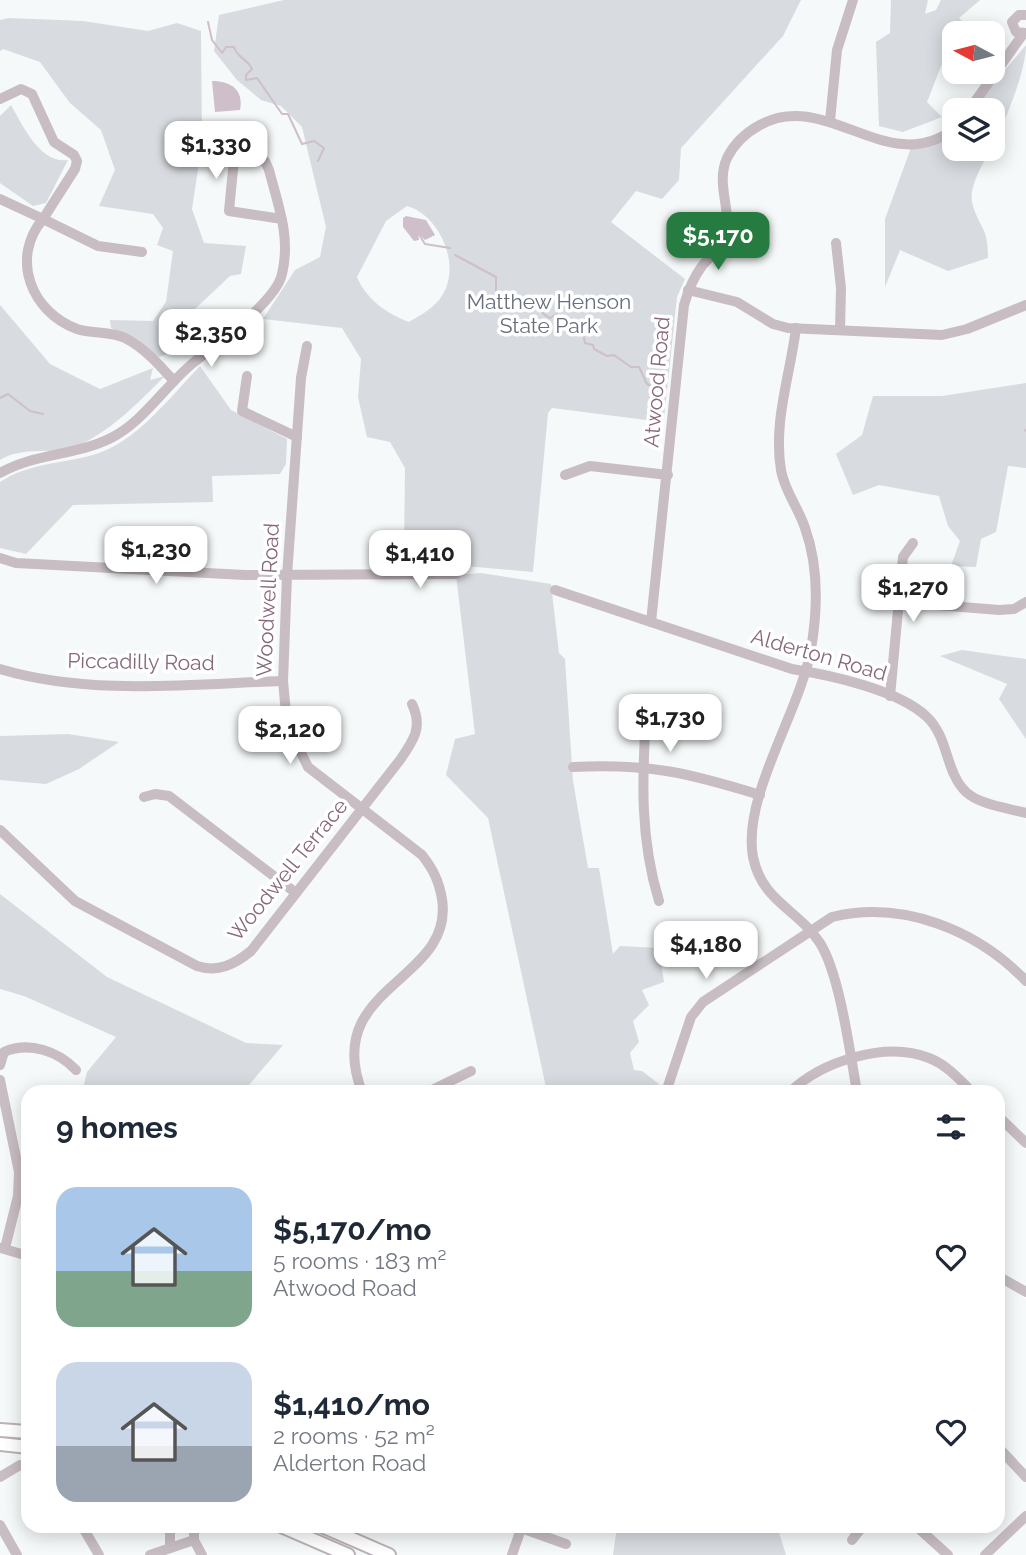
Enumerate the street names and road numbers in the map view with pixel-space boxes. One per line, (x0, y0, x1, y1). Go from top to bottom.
street label: Atwood Road (638, 315, 675, 448)
street label: Woodwell Road (251, 522, 284, 678)
street label: Alderton Road (748, 623, 890, 686)
street label: Piccadilly Road (67, 648, 215, 675)
street label: Woodwell Terrace (223, 793, 353, 946)

